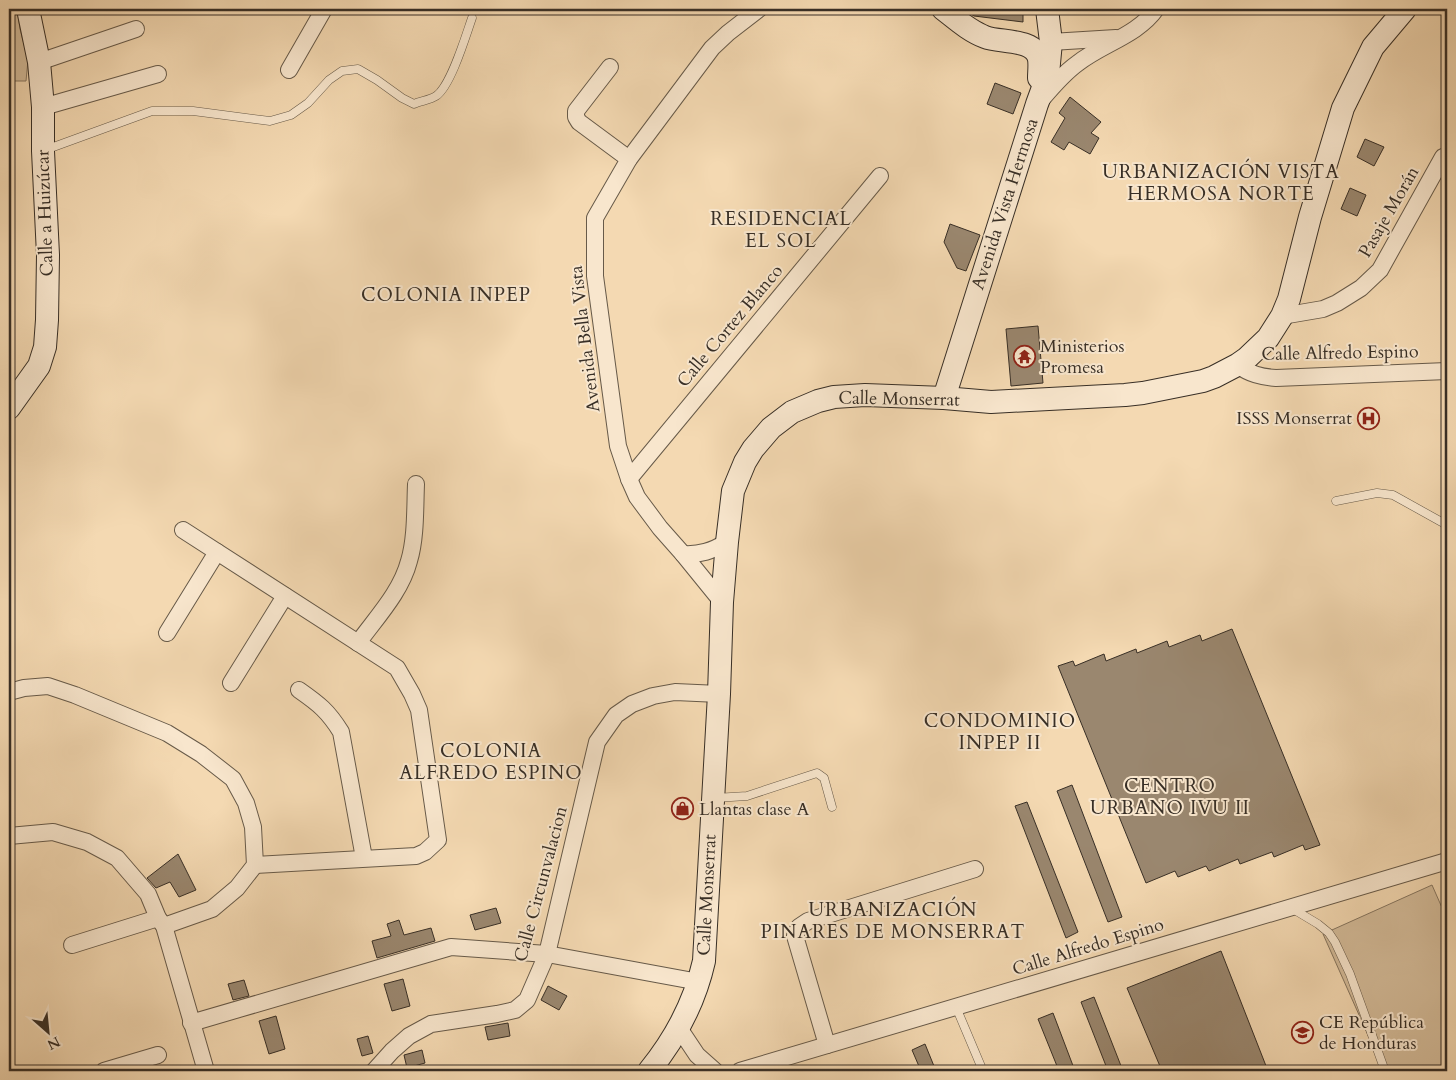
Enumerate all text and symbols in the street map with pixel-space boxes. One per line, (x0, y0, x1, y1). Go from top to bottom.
street label: Avenida Vista Hermosa (965, 115, 1045, 293)
street label: Calle a Huizúcar (30, 149, 60, 277)
district label: URBANIZACIÓN VISTA HERMOSA NORTE (1102, 158, 1340, 207)
street label: Pasaje Morán (1353, 161, 1426, 262)
district label: RESIDENCIAL EL SOL (710, 206, 852, 254)
street label: Calle Cortez Blanco (671, 259, 789, 393)
street label: Avenida Bella Vista (564, 264, 606, 414)
district label: COLONIA INPEP (361, 282, 531, 308)
place label: Ministerios Promesa (1040, 334, 1125, 380)
street label: Calle Alfredo Espino (1261, 339, 1419, 367)
temple icon: Ministerios Promesa (1012, 344, 1036, 368)
street label: Calle Monserrat (838, 385, 960, 413)
place label: ISSS Monserrat (1236, 406, 1352, 431)
hospital icon: ISSS Monserrat (1356, 406, 1380, 430)
district label: CONDOMINIO INPEP II (924, 708, 1076, 756)
district label: COLONIA ALFREDO ESPINO (399, 738, 583, 786)
district label: CENTRO URBANO IVU II (1090, 773, 1250, 821)
shop icon: Llantas clase A (671, 797, 695, 821)
place label: Llantas clase A (699, 797, 809, 822)
street label: Calle Circunvalacion (508, 803, 574, 964)
street label: Calle Monserrat (691, 833, 723, 956)
district label: URBANIZACIÓN PINARES DE MONSERRAT (761, 896, 1025, 945)
street label: Calle Alfredo Espino (1009, 912, 1167, 982)
north arrow (22, 1008, 72, 1058)
place label: CE República de Honduras (1319, 1010, 1424, 1056)
school or university icon: CE República de Honduras (1291, 1020, 1315, 1044)
text: N (44, 1032, 63, 1054)

